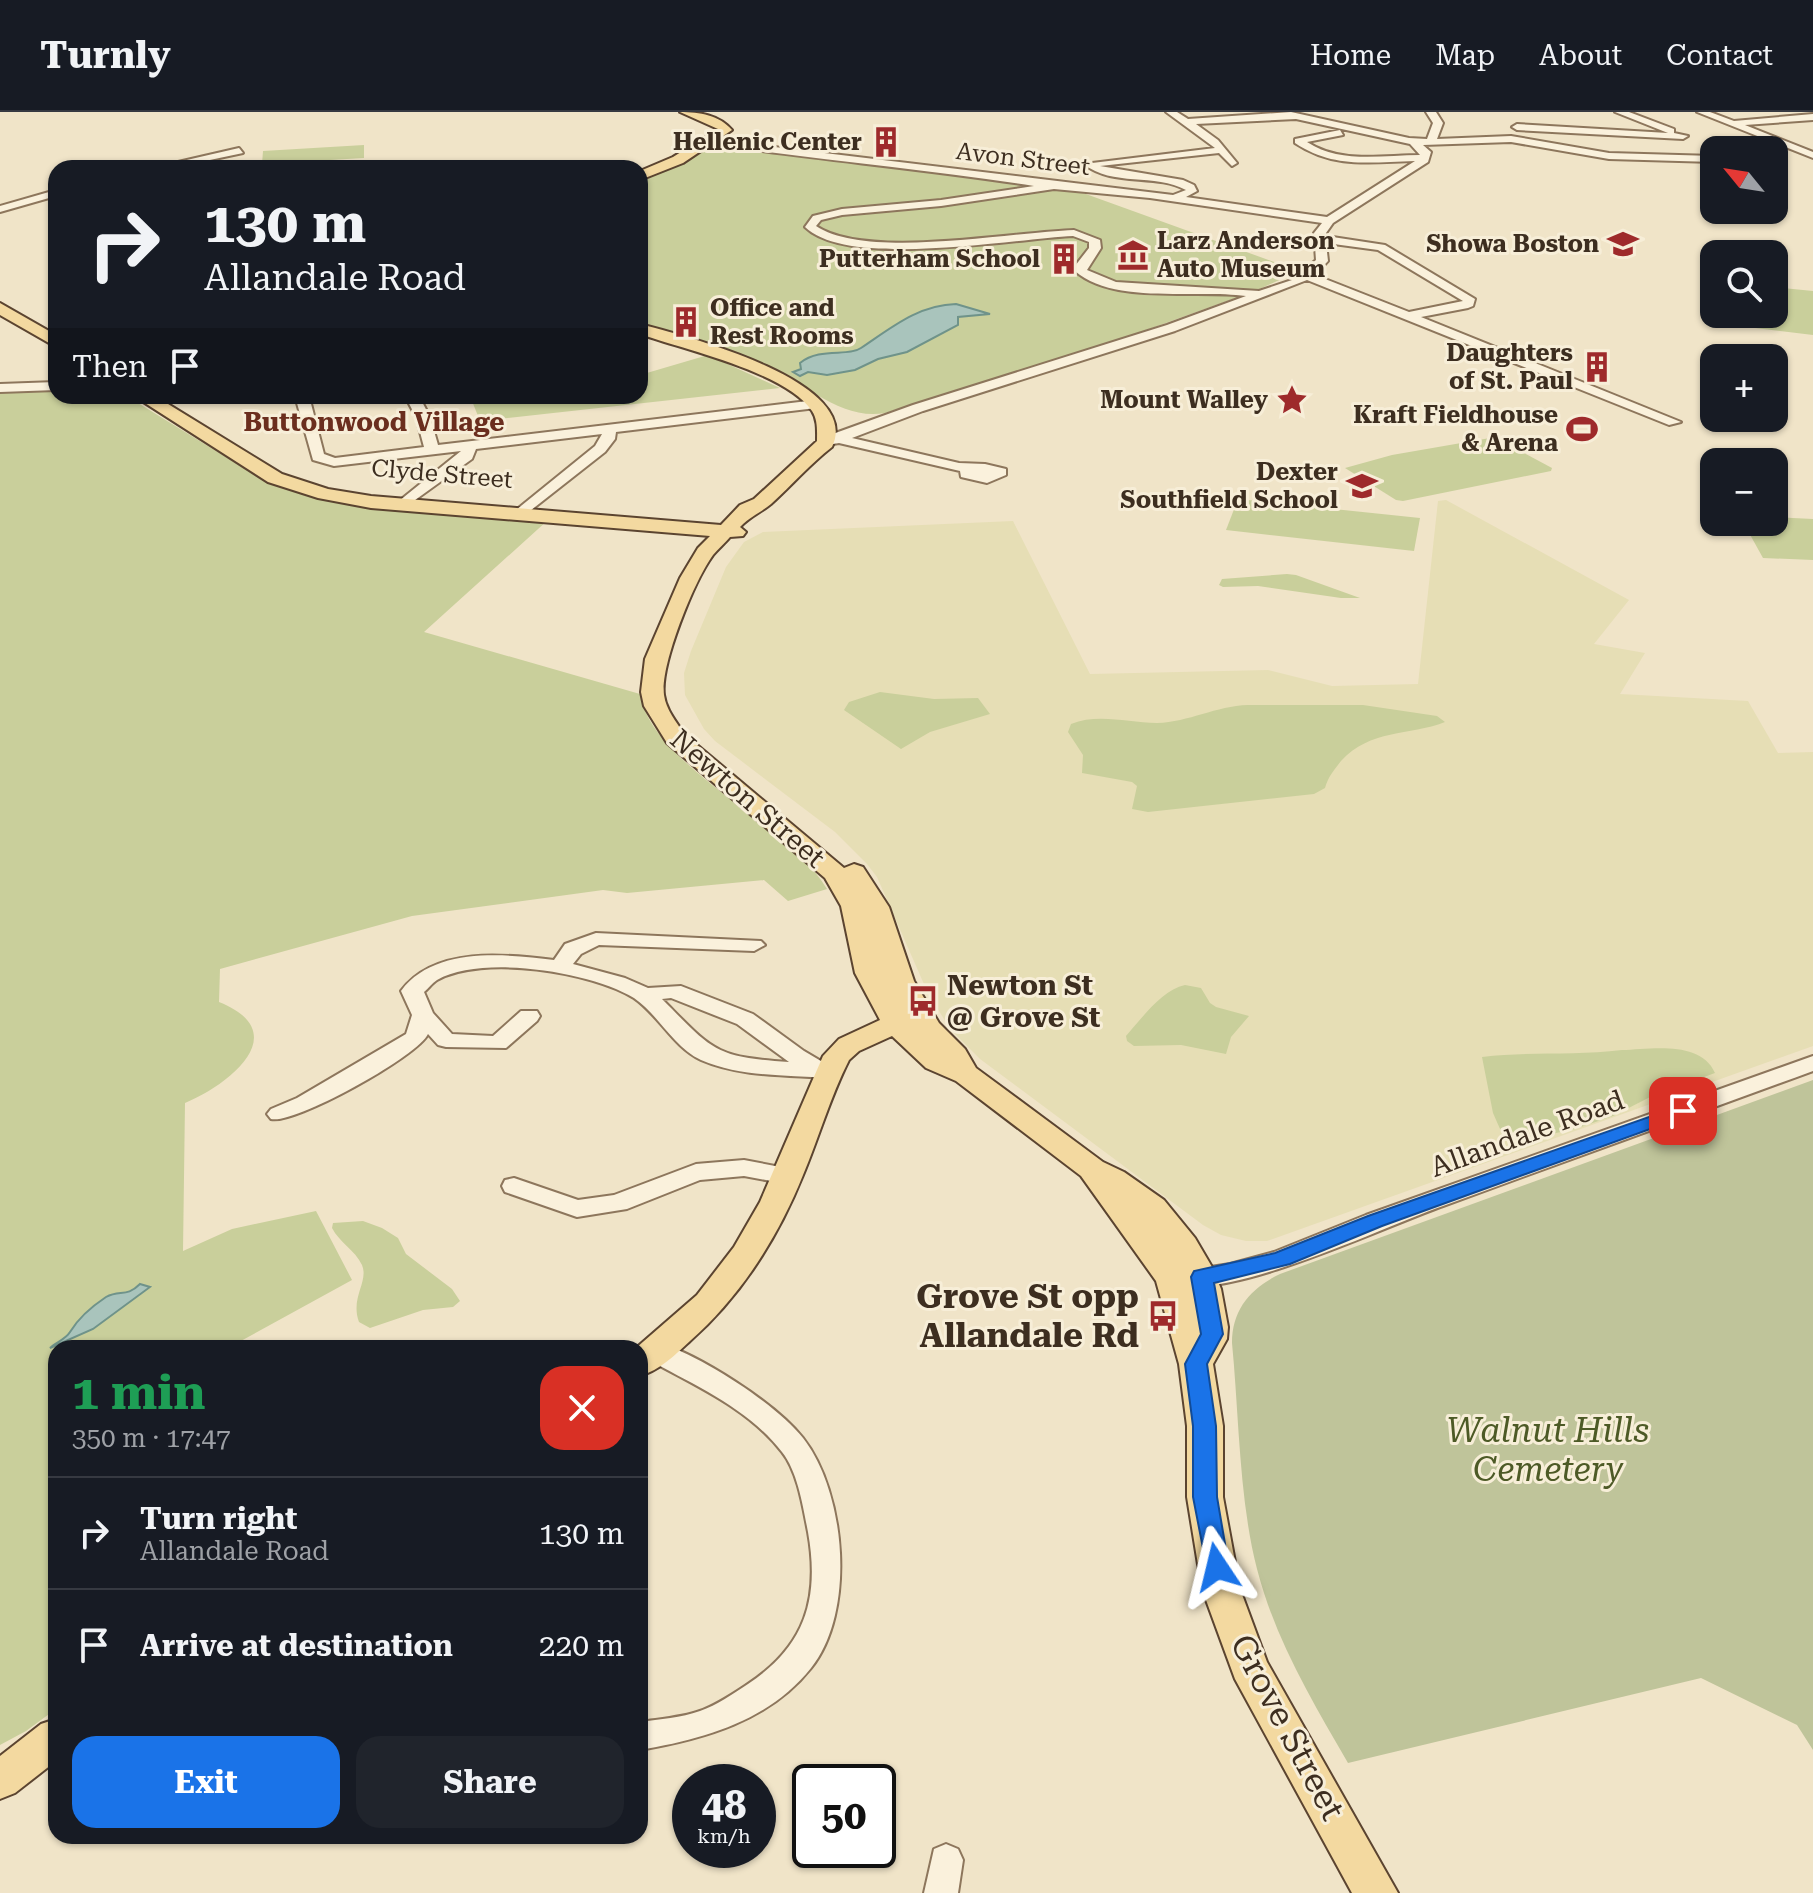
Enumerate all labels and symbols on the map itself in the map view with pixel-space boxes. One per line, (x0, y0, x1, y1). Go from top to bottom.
building icon: Hellenic Center (869, 125, 903, 159)
place label: Hellenic Center (673, 128, 862, 156)
north arrow (1700, 136, 1788, 224)
street label: Avon Street (954, 137, 1092, 181)
place label: Larz Anderson Auto Museum (1157, 227, 1335, 283)
school or university icon: Showa Boston (1606, 227, 1640, 261)
place label: Showa Boston (1426, 230, 1599, 258)
museum icon: Larz Anderson Auto Museum (1116, 238, 1150, 272)
building icon: Putterham School (1047, 242, 1081, 276)
place label: Putterham School (819, 245, 1040, 273)
place label: Office and Rest Rooms (710, 294, 854, 350)
building icon: Office and Rest Rooms (669, 305, 703, 339)
place label: Daughters of St. Paul (1446, 339, 1573, 395)
building icon: Daughters of St. Paul (1580, 350, 1614, 384)
place icon: Mount Walley (1275, 383, 1309, 417)
place label: Mount Walley (1100, 386, 1269, 414)
place label: Kraft Fieldhouse & Arena (1353, 401, 1558, 457)
district label: Buttonwood Village (244, 407, 504, 437)
sports icon: Kraft Fieldhouse & Arena (1565, 412, 1599, 446)
street label: Clyde Street (370, 454, 514, 494)
place label: Dexter Southfield School (1120, 458, 1338, 514)
school or university icon: Dexter Southfield School (1345, 469, 1379, 503)
street label: Newton Street (664, 722, 832, 874)
place label: Newton St @ Grove St (947, 969, 1100, 1034)
bus stop icon: Newton St @ Grove St (906, 984, 940, 1018)
pin (1649, 1077, 1717, 1145)
street label: Allandale Road (1426, 1083, 1629, 1184)
place label: Grove St opp Allandale Rd (916, 1276, 1139, 1355)
bus stop icon: Grove St opp Allandale Rd (1146, 1299, 1180, 1333)
park label: Walnut Hills Cemetery (1447, 1410, 1649, 1489)
position arrow (1175, 1525, 1259, 1609)
street label: Grove Street (1222, 1627, 1354, 1827)
speed limit sign: 50 (792, 1764, 896, 1868)

